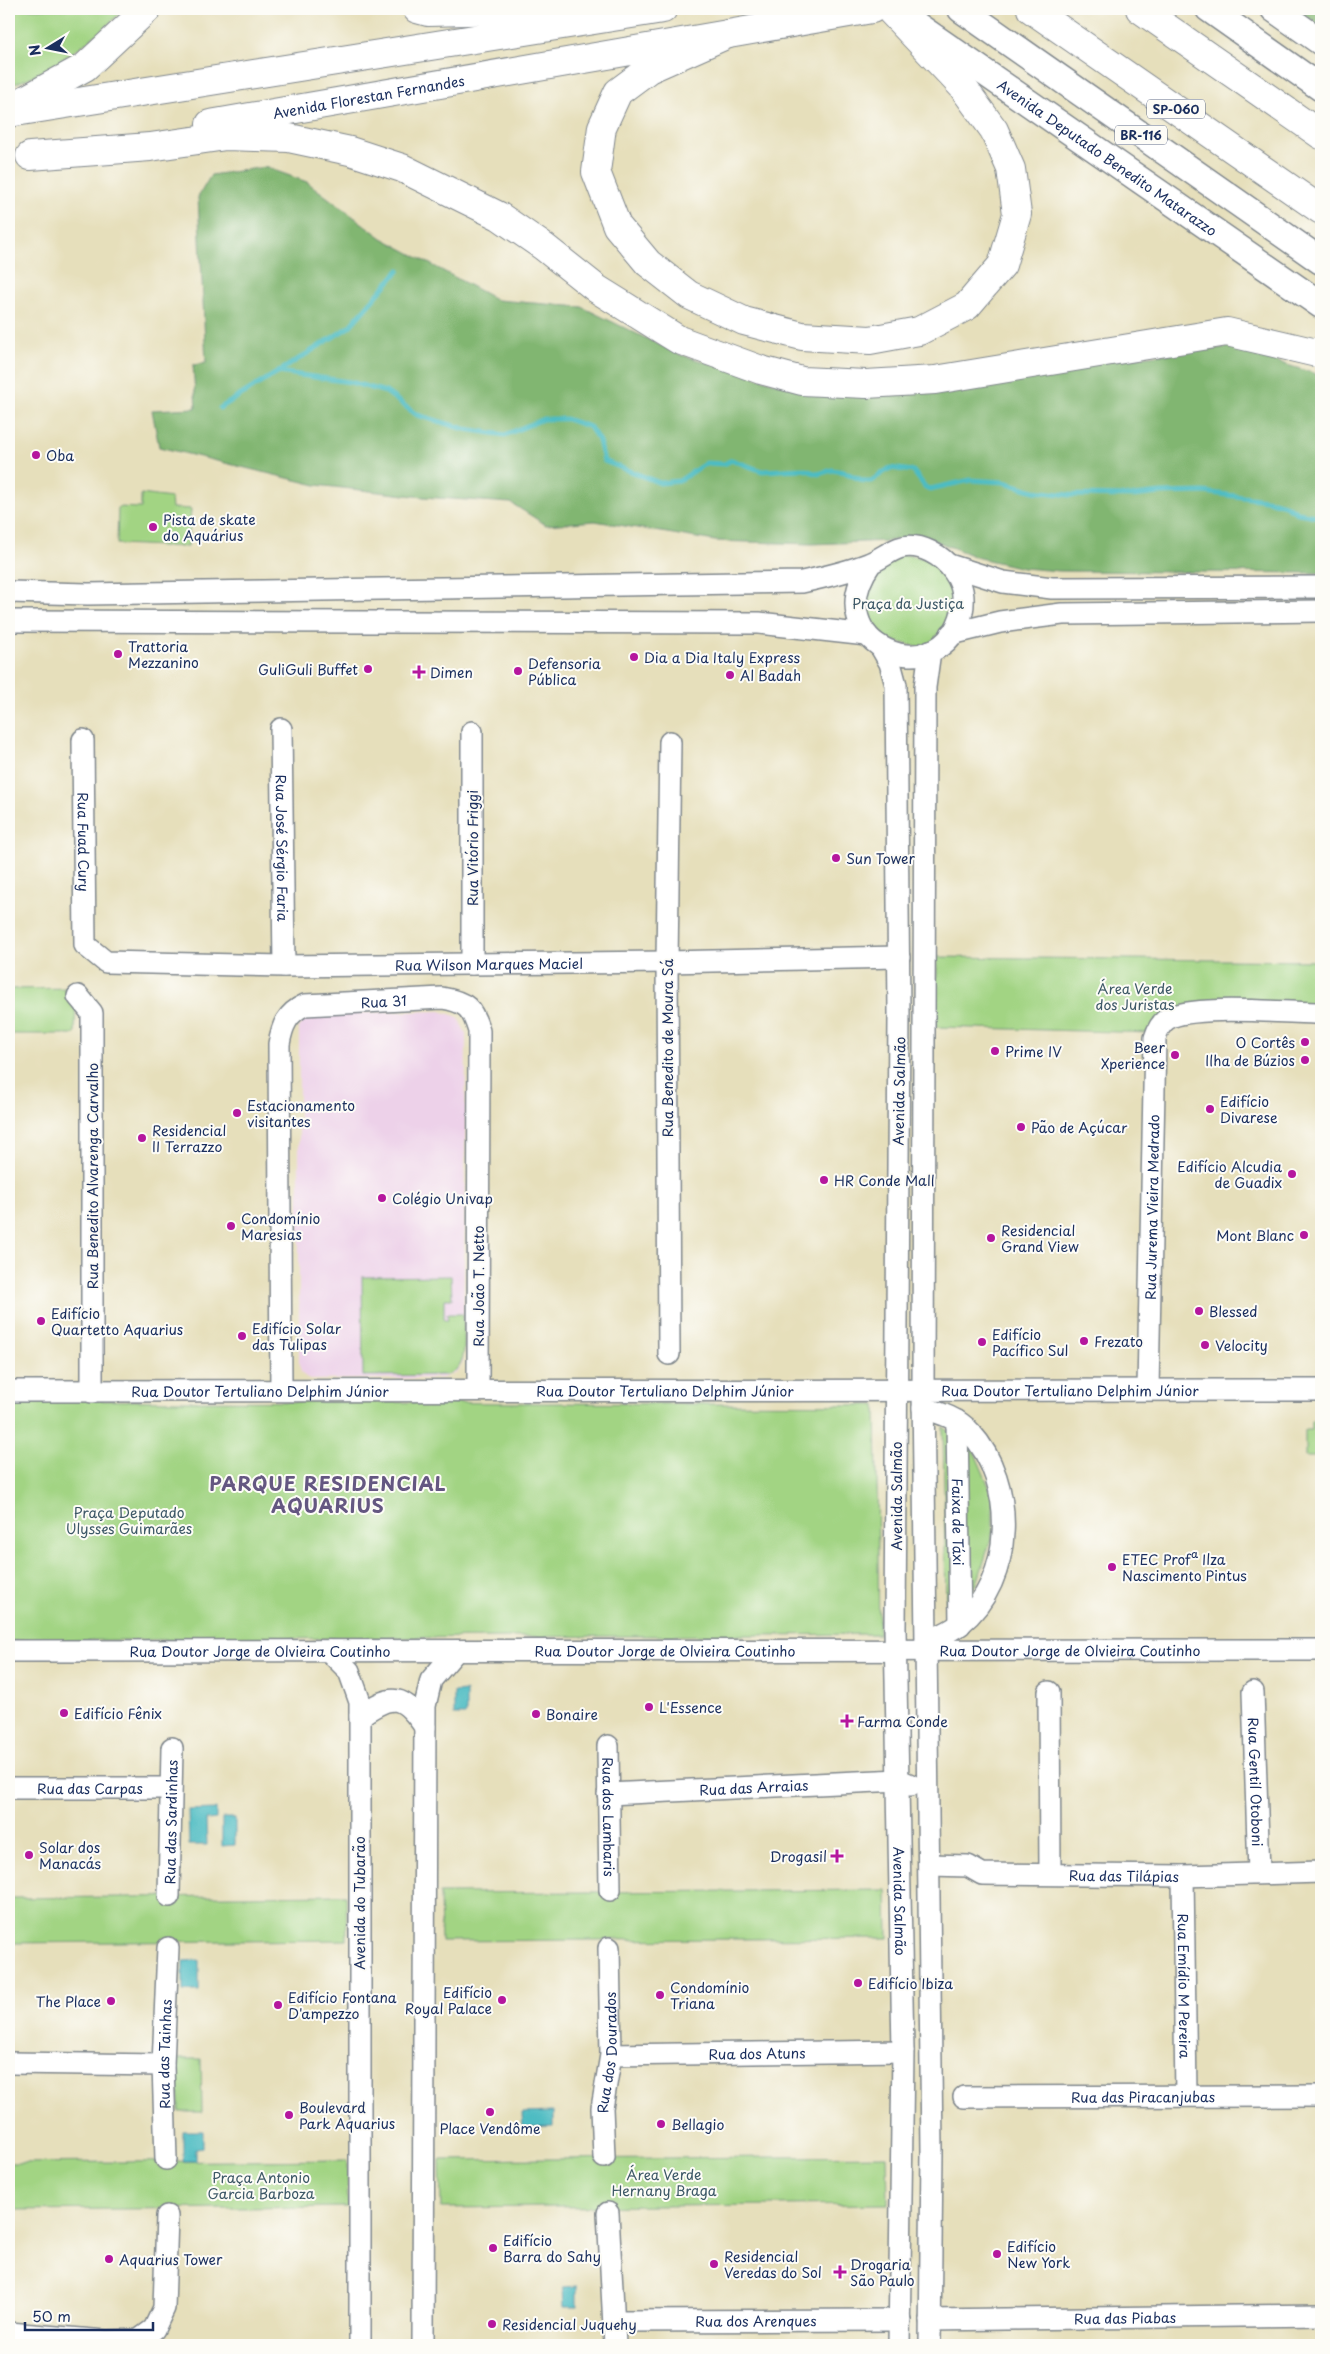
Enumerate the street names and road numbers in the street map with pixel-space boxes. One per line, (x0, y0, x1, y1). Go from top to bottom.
street label: Avenida Florestan Fernandes (271, 69, 466, 123)
street label: Avenida Deputado Benedito Matarazzo (993, 74, 1222, 241)
road number: SP-060 (1147, 100, 1205, 118)
road number: BR-116 (1115, 126, 1167, 144)
street label: Rua José Sérgio Faria (271, 774, 294, 922)
street label: Rua Vitório Friggi (462, 790, 483, 906)
street label: Rua Fuad Cury (73, 792, 95, 892)
street label: Rua Wilson Marques Maciel (395, 952, 583, 975)
street label: Rua Benedito de Moura Sá (657, 959, 678, 1137)
street label: Rua 31 (360, 989, 407, 1013)
street label: Avenida Salmão (888, 1036, 910, 1146)
street label: Rua Benedito Alvarenga Carvalho (82, 1063, 103, 1289)
street label: Rua Jurema Vieira Medrado (1139, 1114, 1164, 1300)
street label: Rua João T. Netto (468, 1225, 489, 1347)
street label: Rua Doutor Tertuliano Delphim Júnior (131, 1380, 389, 1401)
street label: Rua Doutor Tertuliano Delphim Júnior (536, 1380, 794, 1401)
street label: Rua Doutor Tertuliano Delphim Júnior (941, 1380, 1199, 1401)
street label: Avenida Salmão (886, 1441, 907, 1550)
street label: Faixa de Táxi (947, 1478, 970, 1566)
street label: Rua Doutor Jorge de Olvieira Coutinho (130, 1640, 391, 1661)
street label: Rua Doutor Jorge de Olvieira Coutinho (535, 1640, 796, 1661)
street label: Rua Doutor Jorge de Olvieira Coutinho (940, 1640, 1201, 1661)
street label: Rua Gentil Otoboni (1243, 1717, 1269, 1847)
street label: Rua dos Lambaris (598, 1757, 620, 1877)
street label: Rua das Sardinhas (159, 1760, 182, 1885)
street label: Rua das Arraias (699, 1774, 809, 1800)
street label: Rua das Carpas (37, 1778, 143, 1799)
street label: Avenida do Tubarão (349, 1836, 370, 1970)
street label: Avenida Salmão (889, 1846, 912, 1956)
street label: Rua das Tilápias (1069, 1864, 1179, 1886)
street label: Rua Emídio M Pereira (1173, 1913, 1196, 2059)
street label: Rua dos Dourados (591, 1991, 622, 2114)
street label: Rua das Tainhas (152, 1999, 176, 2109)
street label: Rua dos Atuns (708, 2042, 806, 2064)
street label: Rua das Piracanjubas (1071, 2086, 1215, 2107)
street label: Rua das Piabas (1074, 2306, 1176, 2329)
street label: Rua dos Arenques (695, 2310, 817, 2331)

